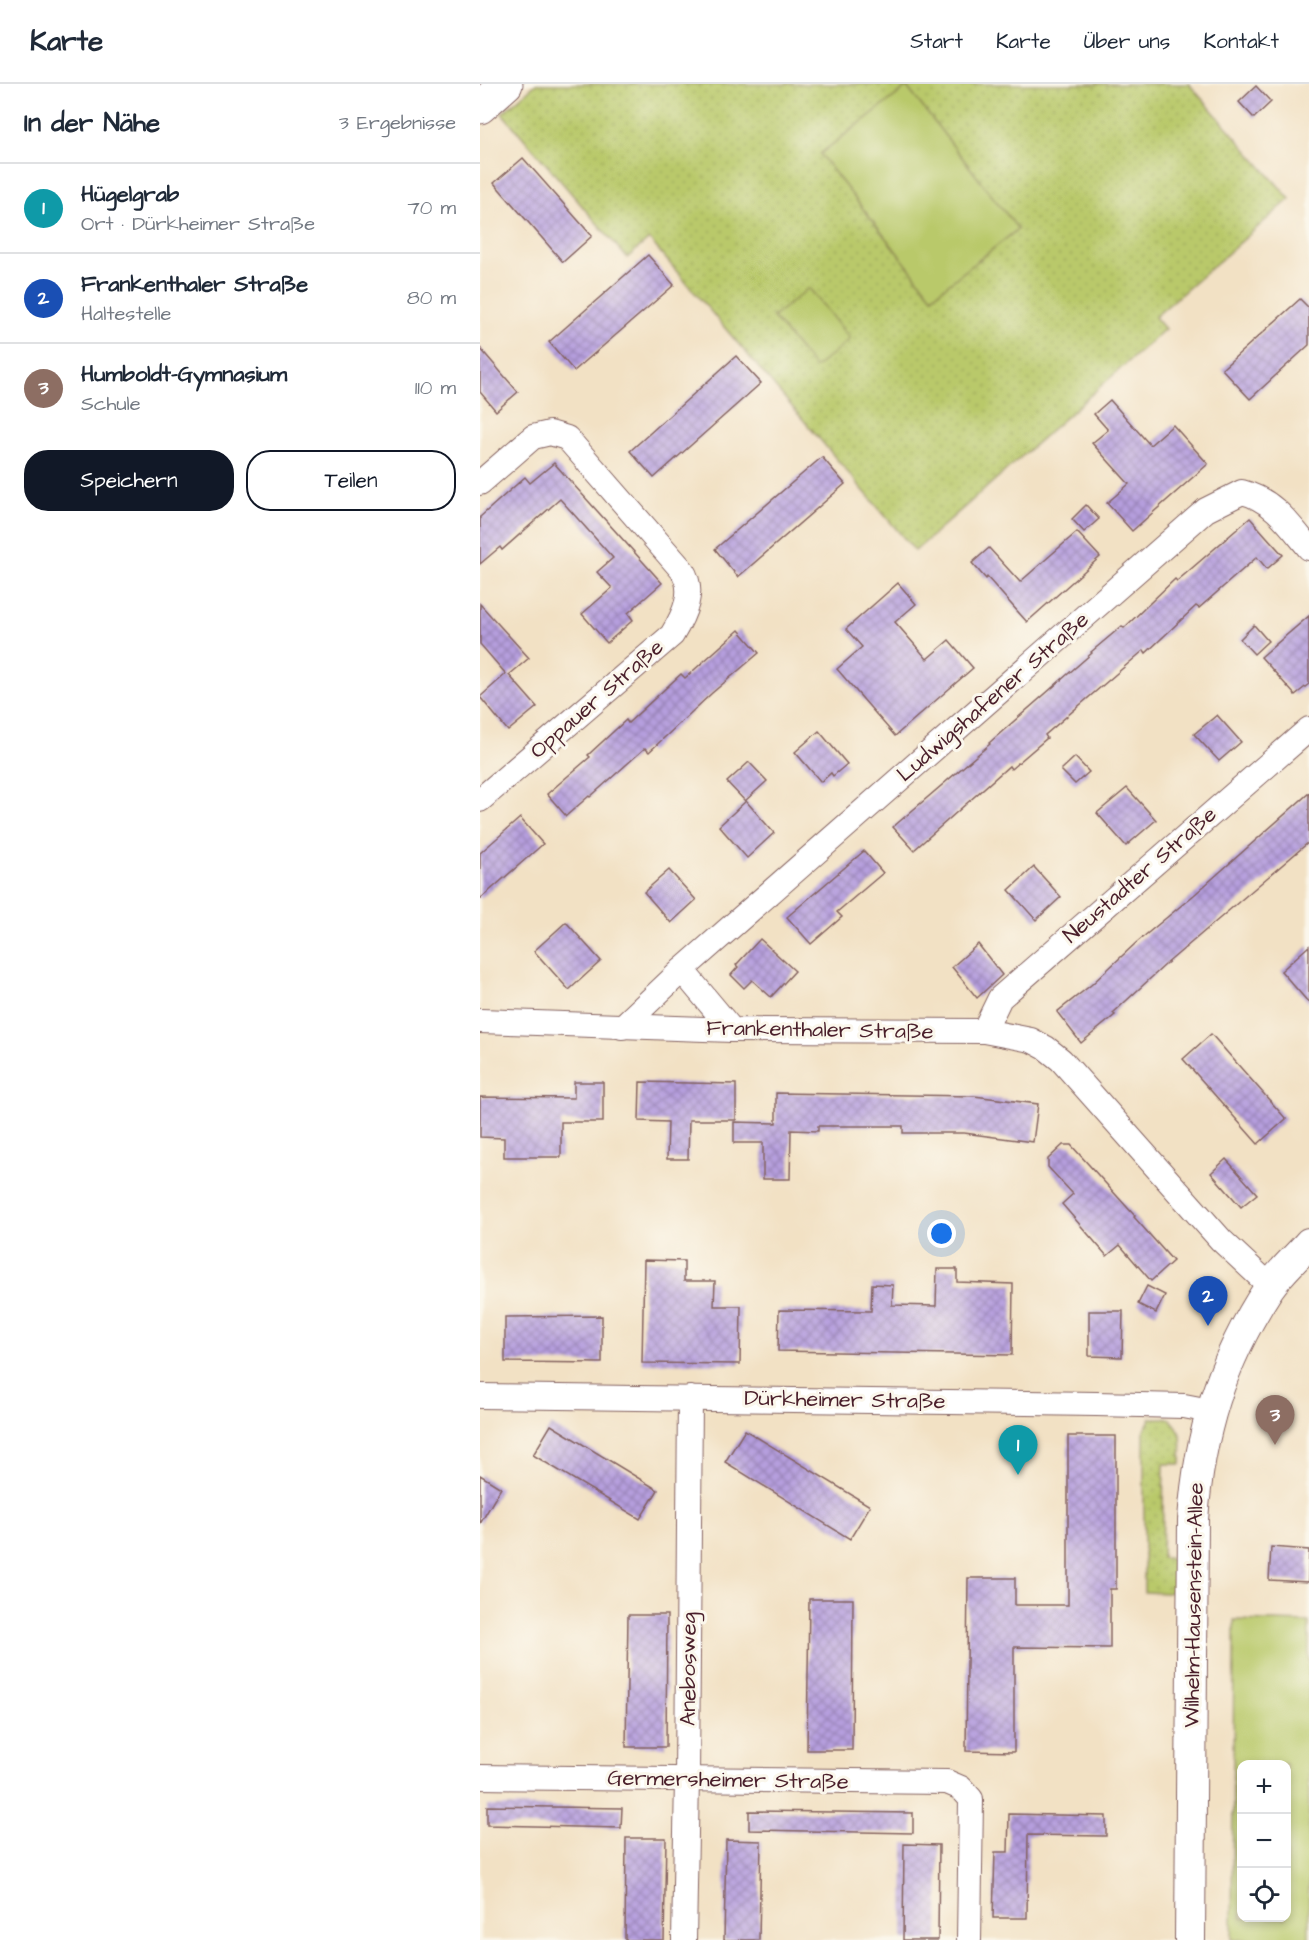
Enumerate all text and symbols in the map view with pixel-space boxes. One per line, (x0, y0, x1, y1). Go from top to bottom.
text: Karte (30, 22, 103, 61)
text: Start (910, 27, 963, 56)
text: Karte (996, 27, 1051, 56)
text: Über uns (1084, 27, 1170, 56)
text: Kontakt (1203, 27, 1279, 56)
text: In der Nähe (24, 105, 160, 141)
text: 3 Ergebnisse (339, 109, 456, 137)
text: Hügelgrab (81, 179, 179, 210)
text: 1 (42, 194, 45, 222)
text: 70 m (408, 194, 456, 222)
text: Ort · Dürkheimer Straße (81, 210, 315, 238)
text: Frankenthaler Straße (81, 269, 308, 300)
text: 2 (38, 284, 49, 312)
text: 80 m (407, 284, 456, 312)
text: Haltestelle (81, 300, 171, 328)
text: Humboldt-Gymnasium (81, 359, 287, 390)
text: 3 (38, 374, 49, 402)
text: 110 m (415, 374, 456, 402)
text: Schule (81, 390, 141, 418)
button: Speichern (24, 450, 234, 511)
button: Teilen (246, 450, 456, 511)
street label: Ludwigshafener Straße (890, 605, 1097, 790)
street label: Oppauer Straße (523, 632, 671, 766)
street label: Neustadter Straße (1056, 799, 1224, 951)
street label: Frankenthaler Straße (706, 1013, 934, 1047)
your location (927, 1219, 956, 1248)
pin: 2 (1188, 1276, 1228, 1326)
street label: Dürkheimer Straße (744, 1383, 946, 1417)
pin: 3 (1256, 1396, 1294, 1445)
pin: 1 (998, 1426, 1038, 1475)
street label: Wilhelm-Hausenstein-Allee (1176, 1482, 1212, 1728)
street label: Anebosweg (673, 1612, 705, 1726)
map controls (1237, 1760, 1291, 1922)
button: + (1237, 1760, 1291, 1814)
street label: Germersheimer Straße (607, 1762, 849, 1798)
button: − (1237, 1814, 1291, 1868)
button: locate (1237, 1868, 1291, 1922)

